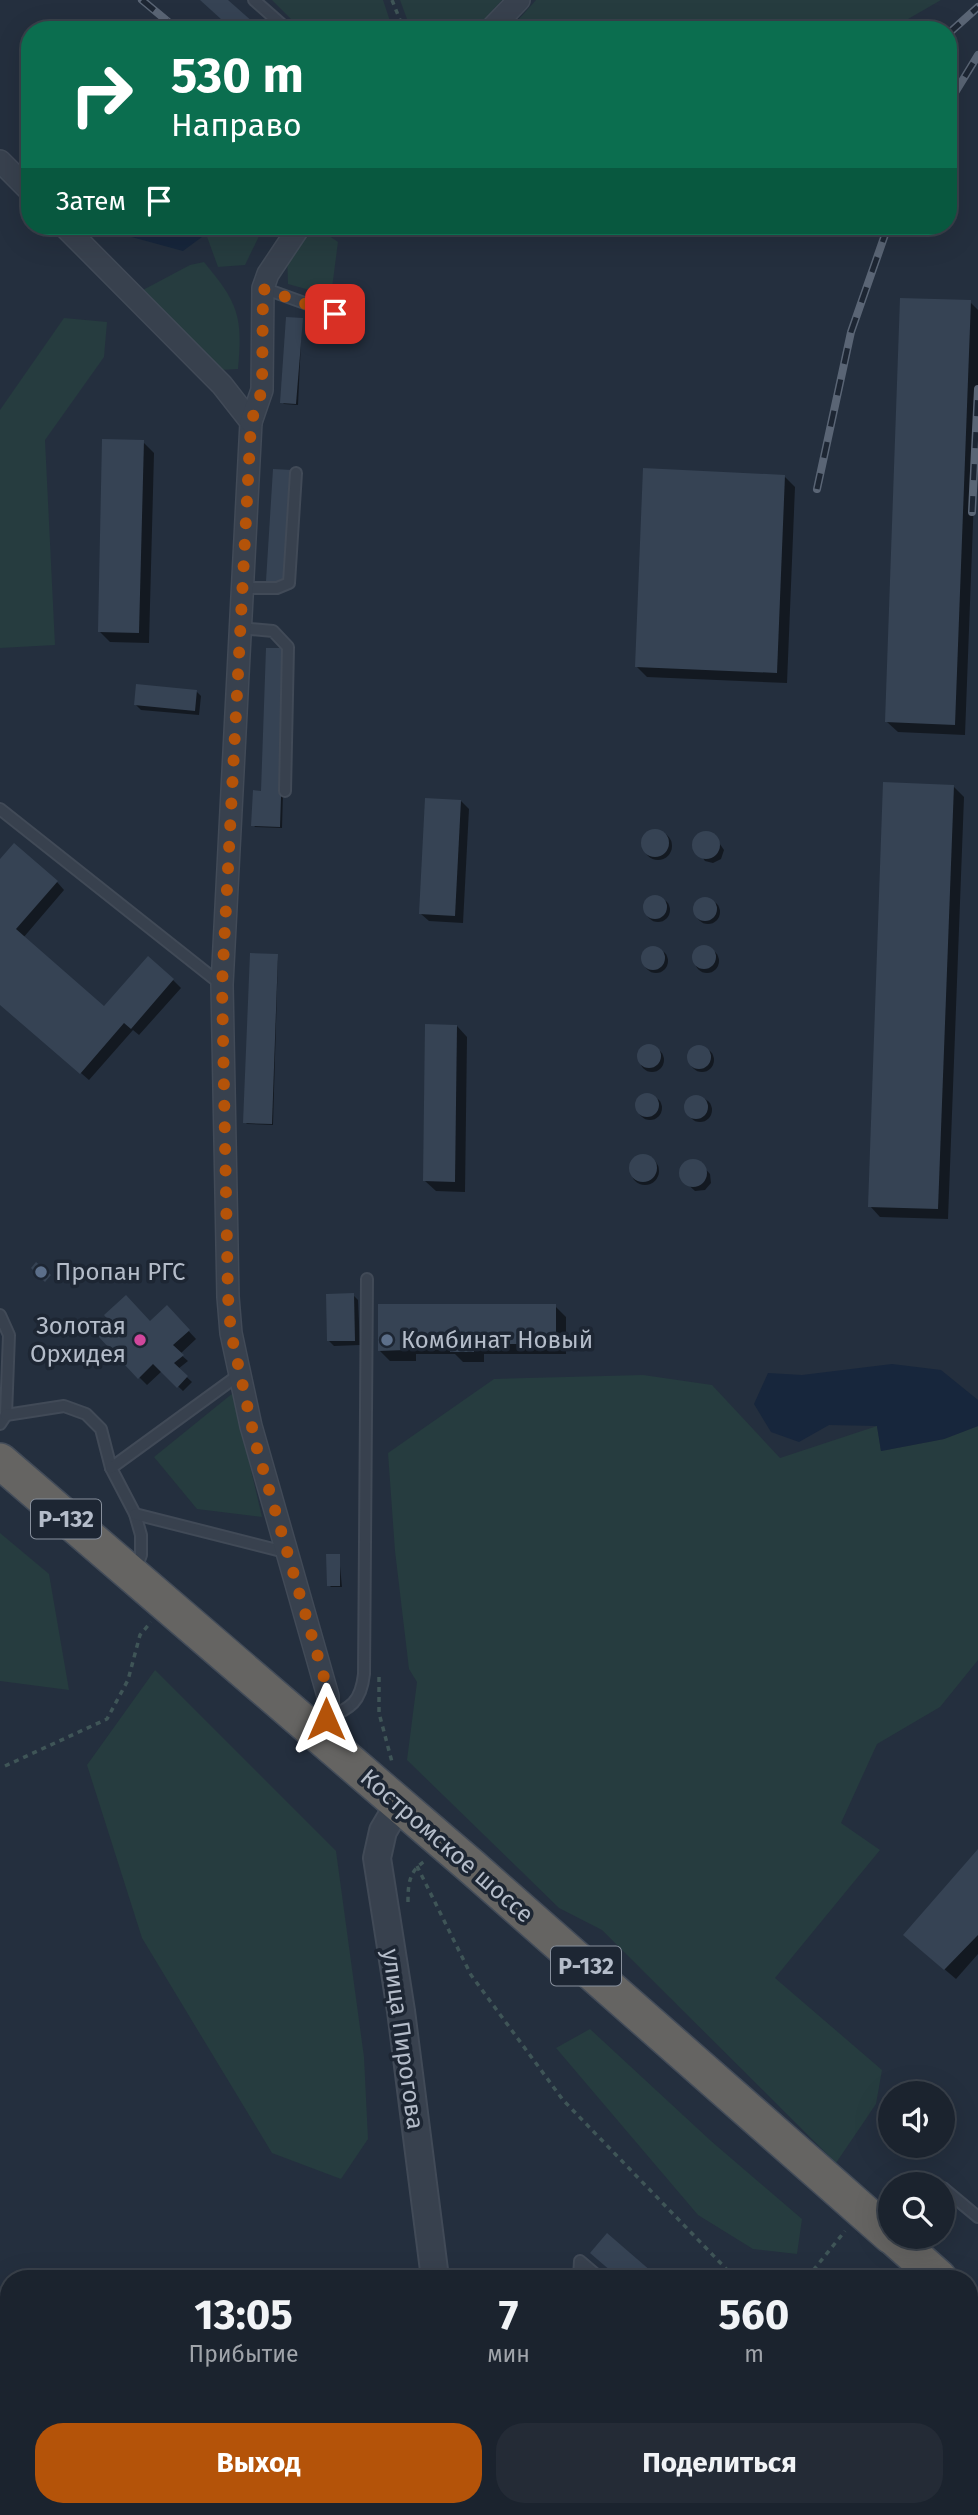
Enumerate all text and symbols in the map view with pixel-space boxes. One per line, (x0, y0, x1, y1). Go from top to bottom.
text: 530 m (171, 46, 304, 105)
icon: right (56, 49, 147, 140)
text: Направо (171, 106, 302, 144)
icon: arrive (140, 182, 178, 220)
text: Затем (56, 186, 126, 217)
pin (305, 284, 365, 344)
icon: arrive (316, 295, 354, 333)
place label: Пропан РГС (55, 1258, 185, 1286)
marker: Пропан РГС (33, 1264, 49, 1280)
place label: Золотая Орхидея (30, 1312, 126, 1368)
place label: Комбинат Новый (401, 1326, 593, 1354)
marker: Золотая Орхидея (132, 1332, 148, 1348)
marker: Комбинат Новый (379, 1332, 395, 1348)
road number: Р-132 (31, 1500, 101, 1538)
position arrow (289, 1682, 363, 1756)
street label: Костромское шоссе (355, 1763, 539, 1929)
road number: Р-132 (551, 1946, 621, 1985)
street label: улица Пирогова (376, 1947, 430, 2131)
map controls (878, 2081, 955, 2249)
button: sound (878, 2081, 955, 2158)
button: search (878, 2172, 955, 2249)
text: 13:05 (194, 2290, 293, 2340)
text: 7 (499, 2290, 518, 2340)
text: 560 (719, 2290, 789, 2340)
text: Прибытие (189, 2340, 299, 2368)
text: мин (487, 2340, 530, 2368)
text: m (744, 2340, 764, 2368)
button: Выход (35, 2423, 482, 2503)
button: Поделиться (496, 2423, 943, 2503)

